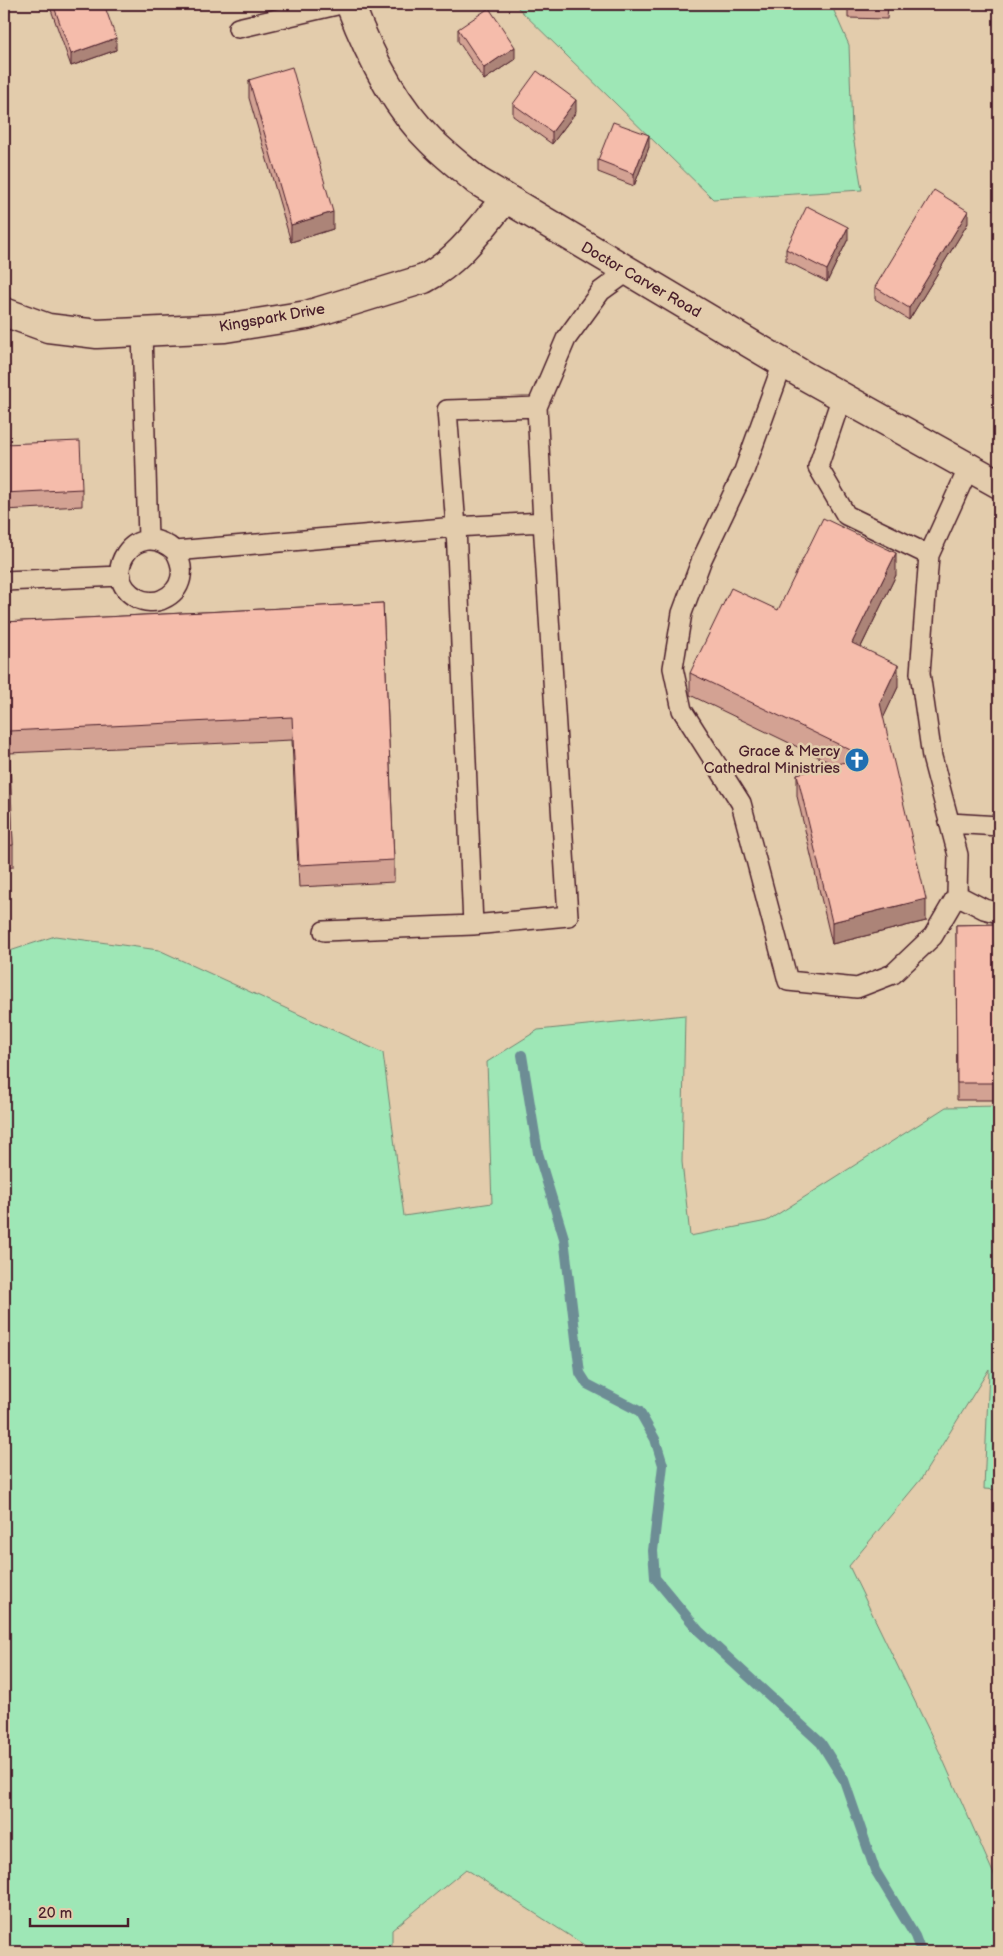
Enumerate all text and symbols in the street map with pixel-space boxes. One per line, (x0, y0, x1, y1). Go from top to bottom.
street label: Doctor Carver Road (578, 238, 704, 322)
street label: Kingspark Drive (218, 299, 326, 337)
place label: Grace & Mercy Cathedral Ministries (704, 742, 841, 778)
church icon: Grace & Mercy Cathedral Ministries (844, 747, 870, 773)
scale bar (30, 1896, 128, 1928)
text: 20 m (38, 1904, 72, 1923)

